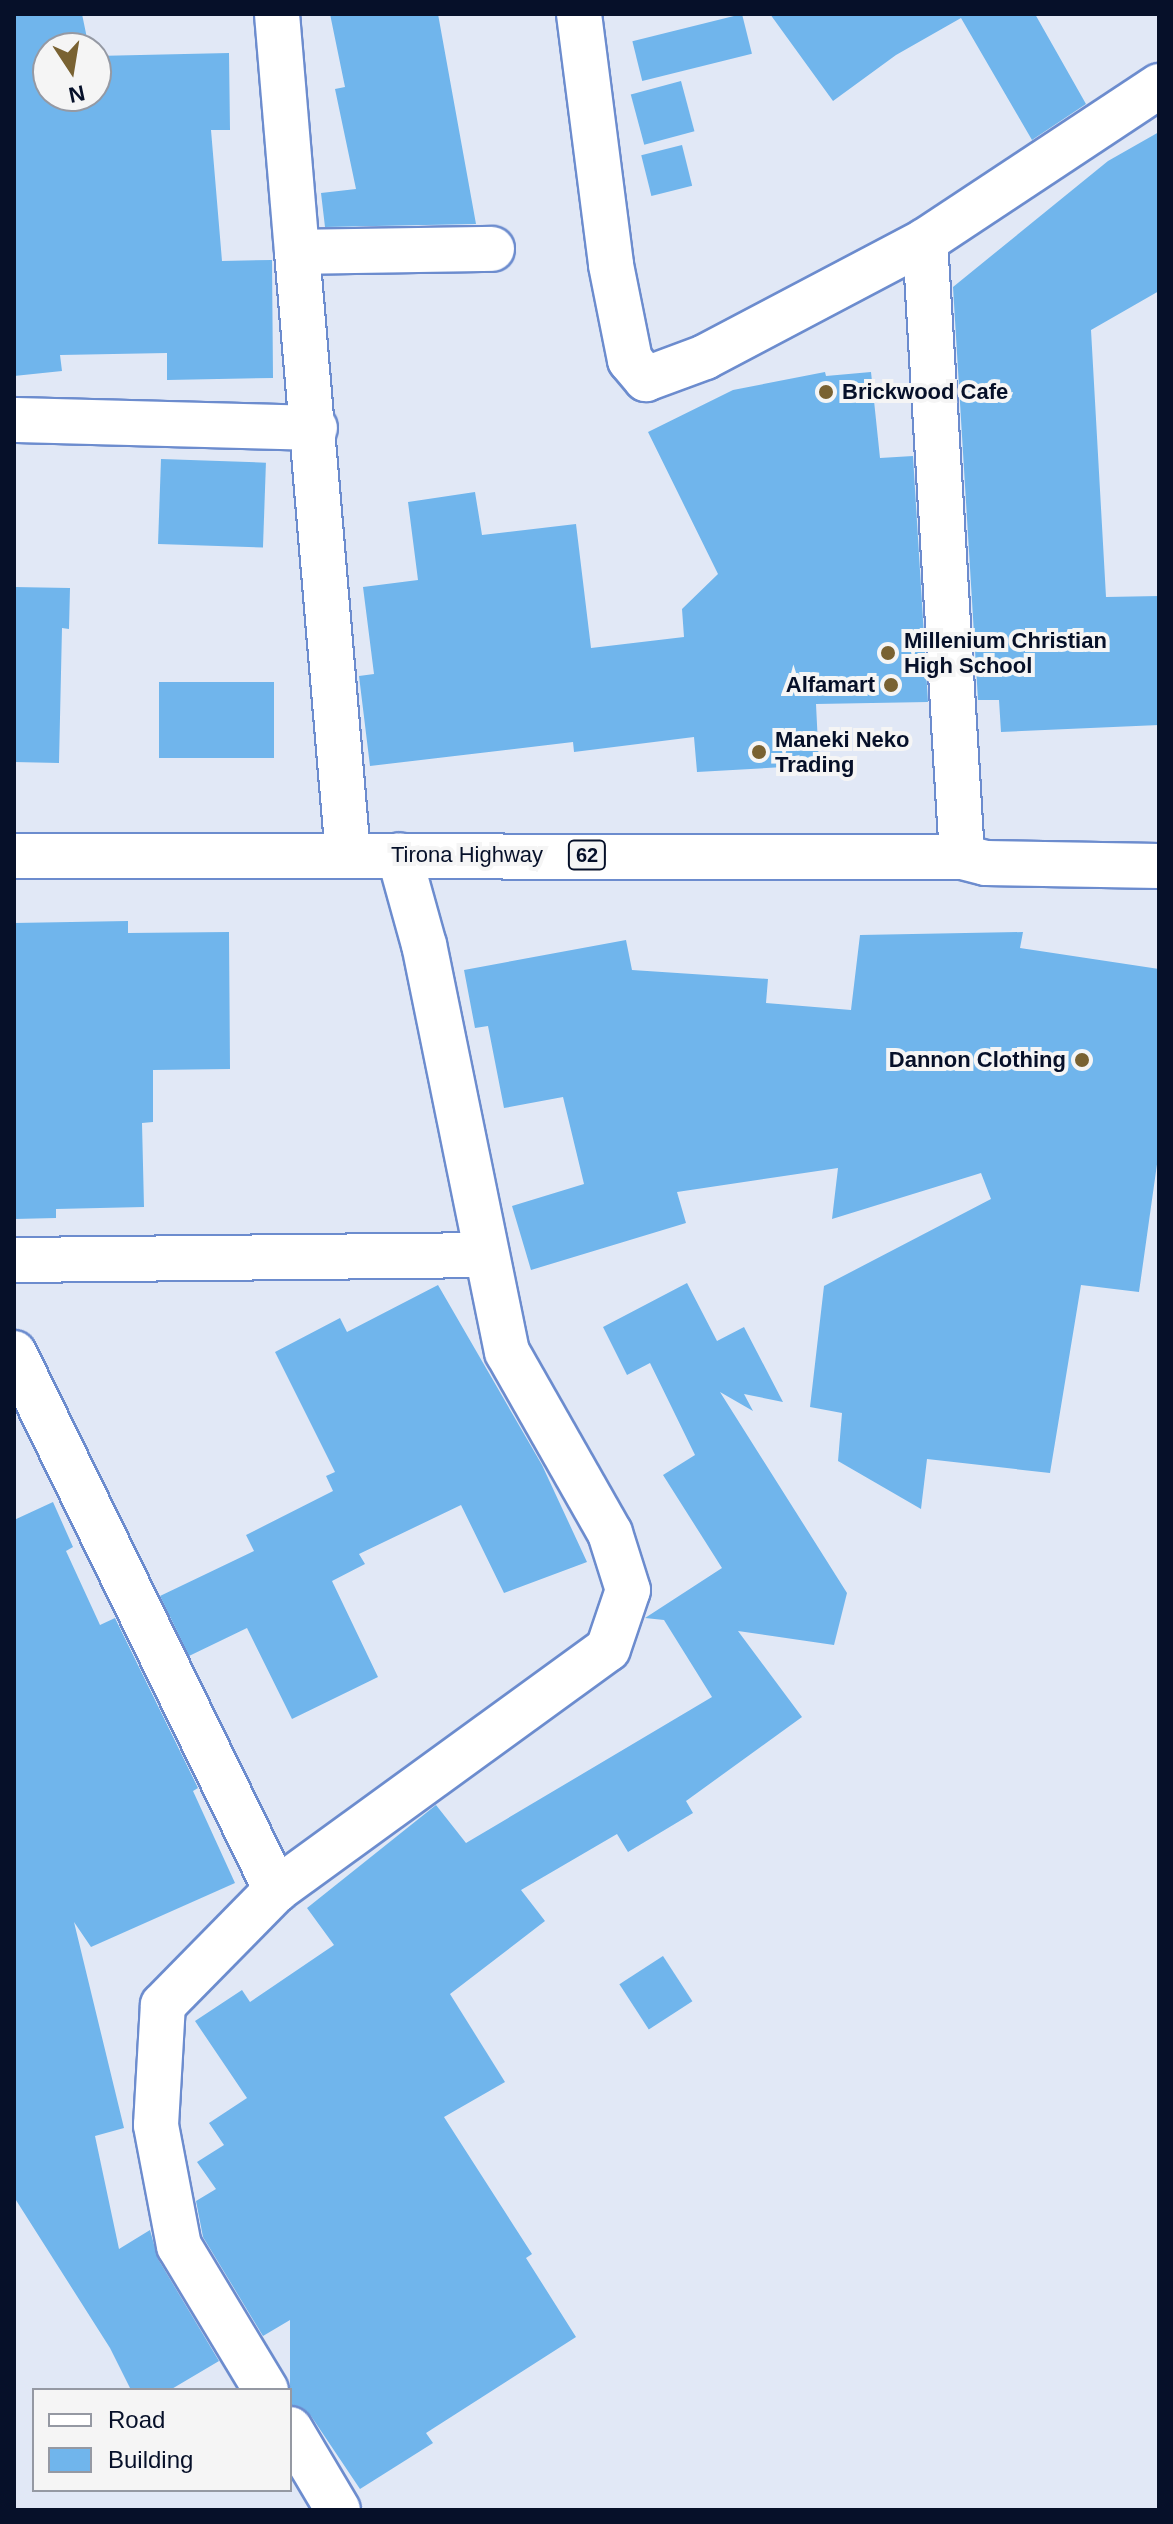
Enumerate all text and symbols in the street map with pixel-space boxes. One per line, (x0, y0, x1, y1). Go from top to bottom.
north arrow (32, 32, 112, 112)
text: N (66, 80, 87, 108)
place label: Brickwood Cafe (842, 379, 1008, 405)
marker: Brickwood Cafe (817, 383, 835, 401)
place label: Millenium Christian High School (904, 627, 1107, 678)
marker: Millenium Christian High School (879, 644, 897, 662)
place label: Alfamart (786, 672, 875, 698)
marker: Alfamart (882, 676, 900, 694)
place label: Maneki Neko Trading (775, 726, 909, 778)
marker: Maneki Neko Trading (750, 743, 768, 761)
road number: 62 (567, 839, 607, 871)
street label: Tirona Highway (391, 842, 543, 868)
place label: Dannon Clothing (889, 1047, 1066, 1073)
marker: Dannon Clothing (1073, 1051, 1091, 1069)
legend (32, 2388, 292, 2492)
text: Road (108, 2406, 165, 2433)
text: Building (108, 2446, 193, 2473)

